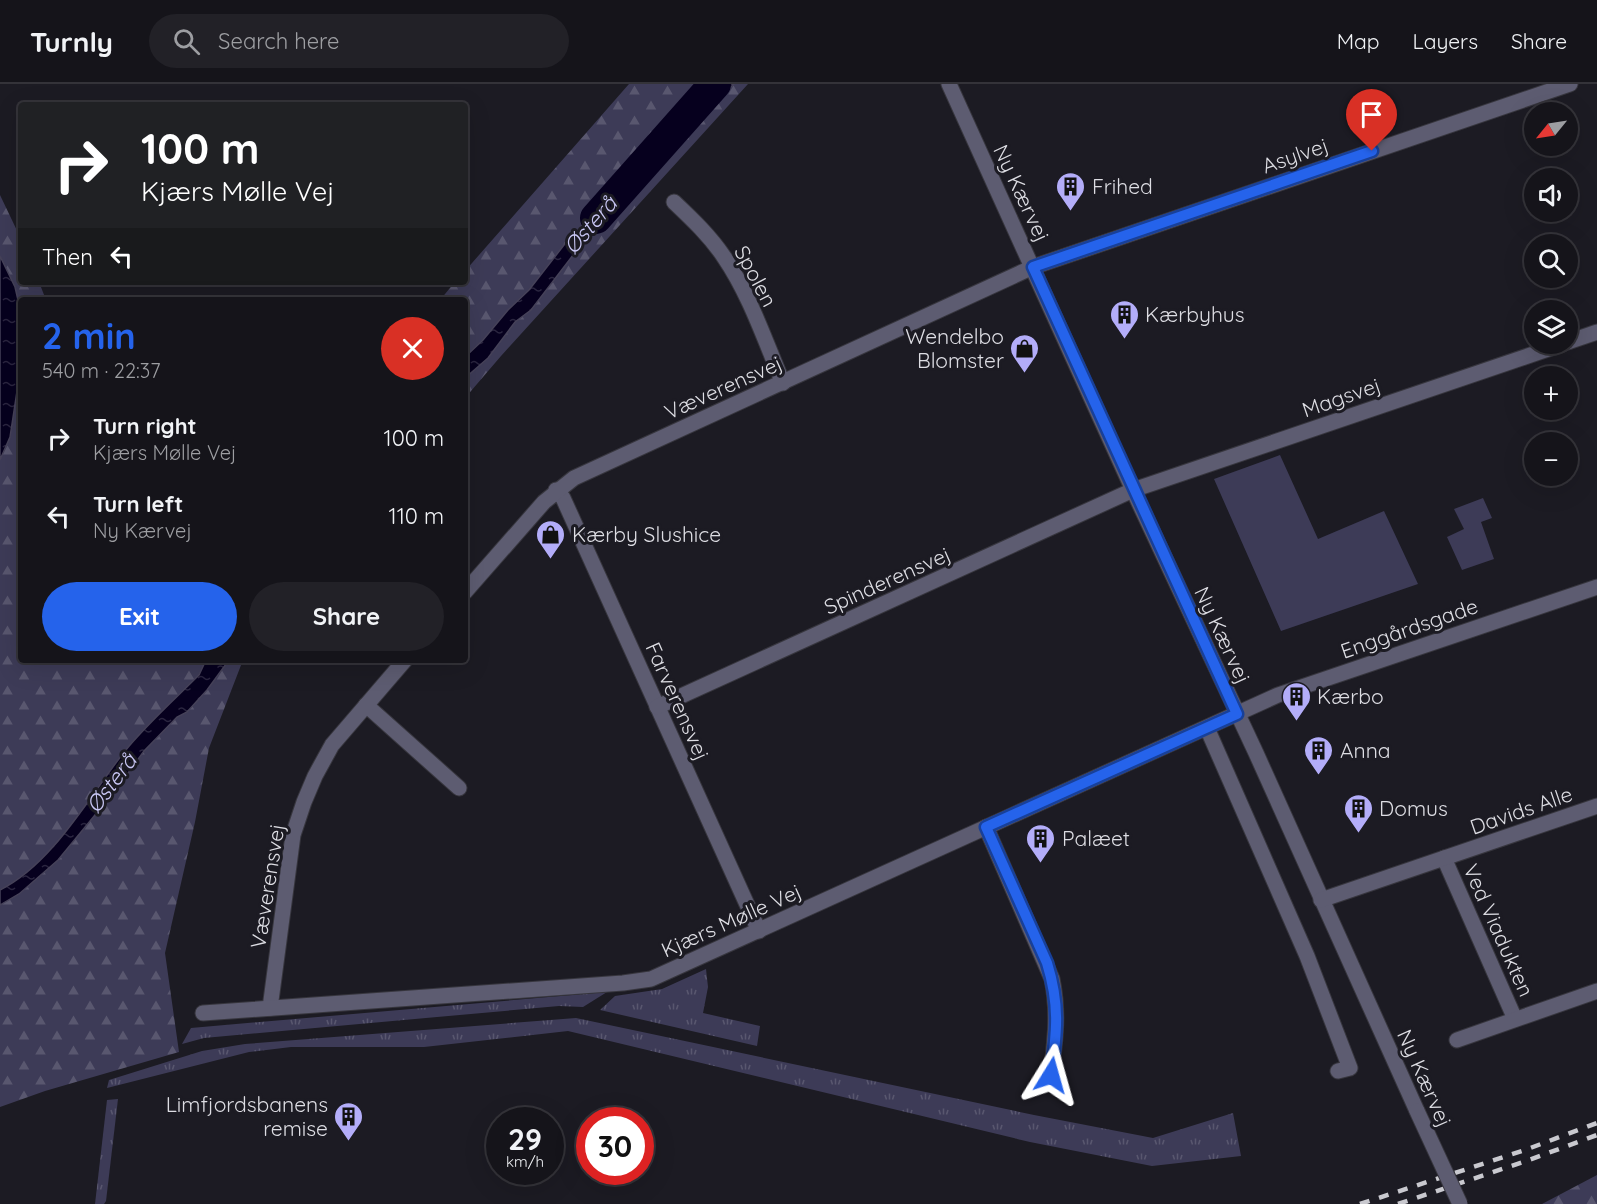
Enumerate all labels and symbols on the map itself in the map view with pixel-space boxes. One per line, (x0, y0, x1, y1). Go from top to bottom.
pin (1346, 89, 1397, 151)
north arrow (1524, 102, 1578, 156)
street label: Asylvej (1259, 132, 1331, 178)
street label: Ny Kærvej (988, 140, 1056, 246)
building icon: Frihed (1055, 170, 1087, 212)
place label: Frihed (1092, 173, 1153, 199)
water label: Østerå (557, 189, 624, 260)
street label: Spolen (729, 241, 783, 311)
building icon: Kærbyhus (1108, 298, 1140, 340)
place label: Kærbyhus (1145, 301, 1245, 327)
place label: Wendelbo Blomster (905, 323, 1004, 373)
shop icon: Wendelbo Blomster (1009, 332, 1041, 374)
street label: Væverensvej (660, 350, 786, 424)
street label: Magsvej (1298, 371, 1384, 423)
shop icon: Kærby Slushice (535, 518, 567, 560)
place label: Kærby Slushice (572, 521, 721, 547)
street label: Spinderensvej (820, 541, 954, 619)
street label: Ny Kærvej (1189, 582, 1257, 688)
street label: Enggårdsgade (1337, 592, 1481, 664)
street label: Farverensvej (640, 638, 716, 764)
building icon: Kærbo (1280, 680, 1312, 722)
place label: Kærbo (1317, 683, 1384, 709)
building icon: Anna (1303, 734, 1335, 776)
place label: Anna (1340, 737, 1391, 763)
water label: Østerå (79, 746, 144, 818)
street label: Davids Alle (1466, 780, 1576, 840)
building icon: Domus (1342, 792, 1374, 834)
place label: Domus (1379, 795, 1448, 821)
street label: Væverensvej (244, 822, 290, 950)
building icon: Palæet (1025, 822, 1057, 864)
place label: Palæet (1062, 825, 1130, 851)
street label: Ved Viadukten (1458, 860, 1540, 1000)
street label: Kjærs Mølle Vej (657, 877, 805, 963)
street label: Ny Kærvej (1392, 1025, 1458, 1131)
position arrow (1019, 1043, 1083, 1107)
place label: Limfjordsbanens remise (166, 1091, 328, 1141)
building icon: Limfjordsbanens remise (333, 1100, 365, 1142)
speed limit sign: 30 (576, 1107, 654, 1185)

